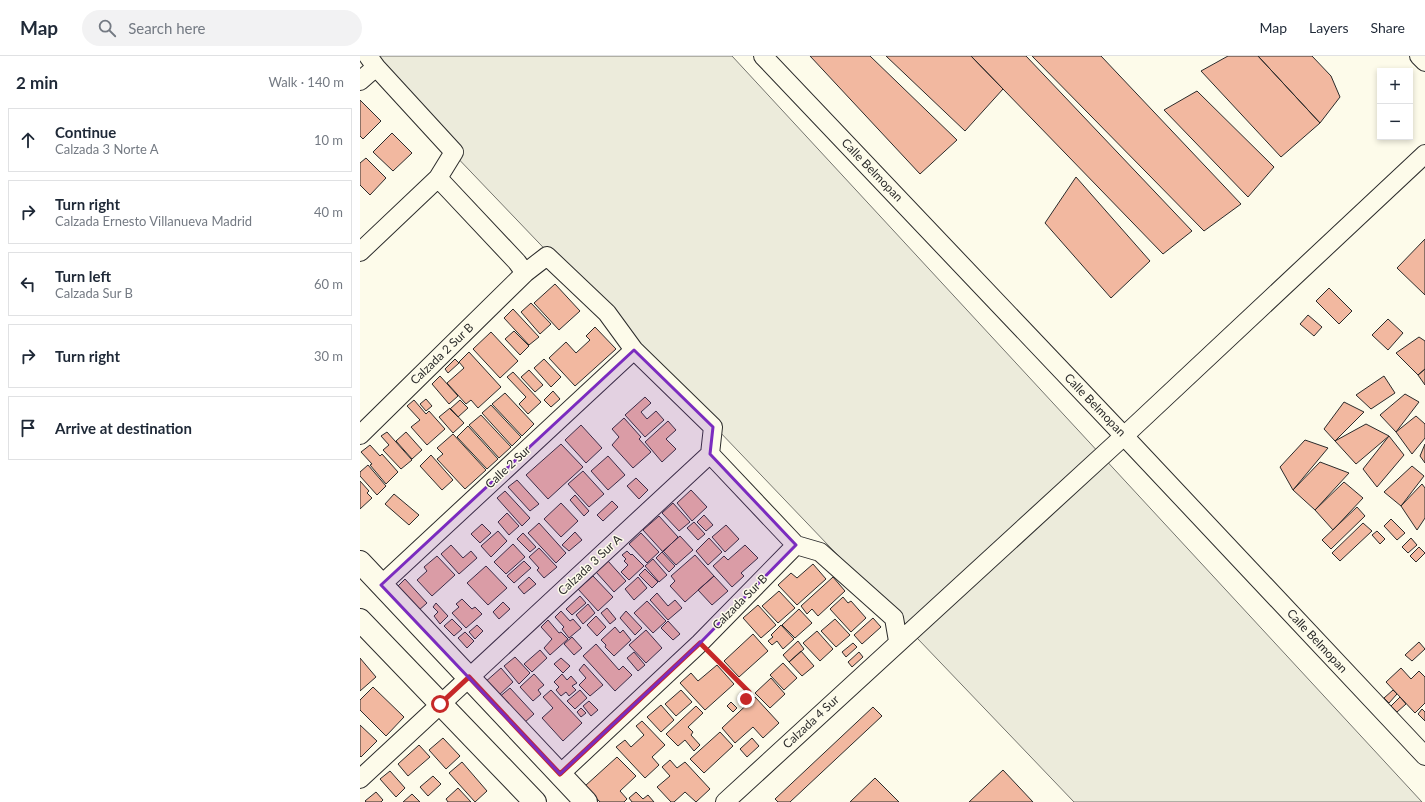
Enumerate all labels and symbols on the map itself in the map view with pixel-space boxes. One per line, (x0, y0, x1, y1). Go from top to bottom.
street label: Calle Belmopan (838, 135, 906, 204)
street label: Calzada 2 Sur B (407, 320, 477, 388)
street label: Calle Belmopan (1061, 370, 1129, 439)
street label: Calle 2 Sur (482, 441, 534, 491)
street label: Calzada 3 Sur A (555, 531, 625, 598)
street label: Calzada Sur B (709, 571, 771, 632)
street label: Calle Belmopan (1284, 606, 1351, 676)
route end (737, 690, 755, 708)
street label: Calzada 4 Sur (779, 691, 842, 751)
route start (431, 695, 449, 713)

